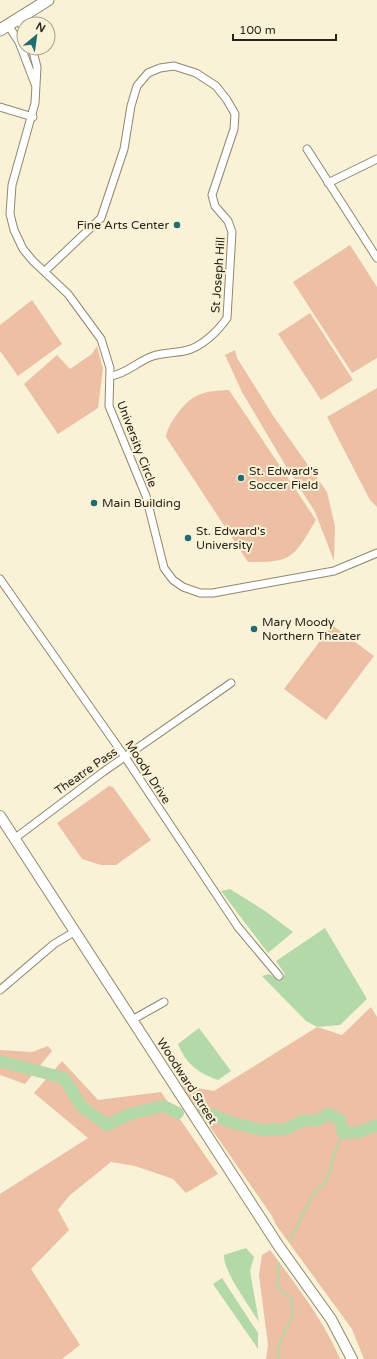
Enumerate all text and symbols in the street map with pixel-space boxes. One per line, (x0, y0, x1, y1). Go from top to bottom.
north arrow (16, 16, 56, 56)
scale bar (233, 16, 336, 42)
text: N (34, 20, 48, 36)
text: 100 m (239, 23, 276, 37)
place label: Fine Arts Center (77, 218, 169, 232)
marker: Fine Arts Center (172, 220, 182, 230)
street label: St Joseph Hill (208, 237, 228, 313)
street label: University Circle (114, 399, 160, 489)
place label: St. Edward's Soccer Field (249, 464, 319, 492)
marker: St. Edward's Soccer Field (236, 473, 246, 483)
place label: Main Building (102, 496, 181, 510)
marker: Main Building (89, 498, 99, 508)
place label: St. Edward's University (196, 524, 266, 552)
marker: St. Edward's University (183, 533, 193, 543)
place label: Mary Moody Northern Theater (262, 615, 361, 643)
marker: Mary Moody Northern Theater (249, 624, 259, 634)
street label: Moody Drive (122, 738, 174, 806)
street label: Theatre Pass (52, 744, 120, 798)
street label: Woodward Street (154, 1036, 220, 1127)

